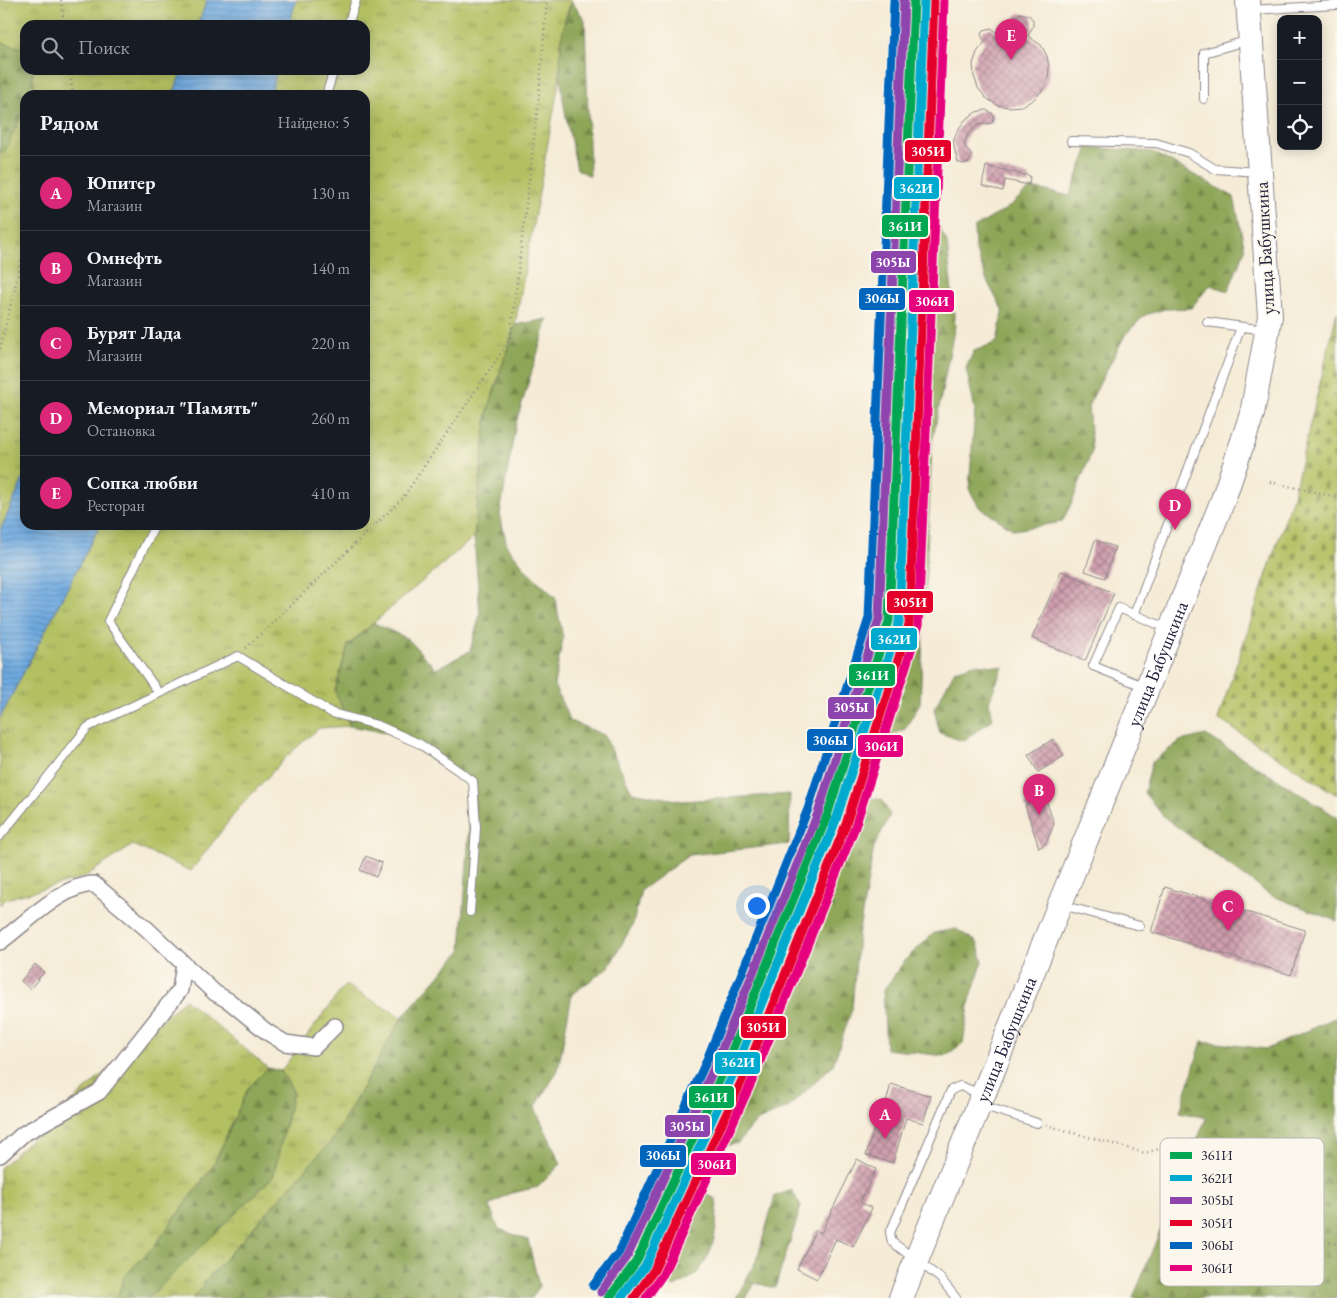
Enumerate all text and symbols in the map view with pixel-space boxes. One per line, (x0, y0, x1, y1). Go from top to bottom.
map controls (1277, 15, 1322, 150)
button: + (1277, 15, 1322, 60)
pin: E (995, 19, 1027, 60)
search box (20, 20, 370, 75)
icon: search (38, 34, 66, 62)
text: Поиск (78, 35, 130, 60)
button: − (1277, 60, 1322, 105)
button: locate (1277, 105, 1322, 150)
text: Рядом (40, 109, 99, 136)
text: Найдено: 5 (278, 112, 350, 133)
line badge: 305И (904, 139, 952, 163)
text: 305И (911, 142, 945, 160)
text: Юпитер (87, 170, 155, 195)
line badge: 362И (893, 176, 940, 200)
text: 362И (899, 179, 933, 197)
street label: улица Бабушкина (1249, 180, 1280, 315)
text: A (50, 183, 62, 204)
text: 130 m (311, 183, 350, 204)
text: Магазин (87, 195, 142, 216)
line badge: 361И (881, 214, 929, 238)
text: 361И (888, 217, 922, 235)
text: Омнефть (87, 245, 162, 270)
line badge: 305Ы (870, 250, 917, 274)
text: 305Ы (875, 253, 911, 271)
text: B (51, 258, 61, 279)
text: 140 m (311, 258, 350, 279)
text: Магазин (87, 270, 142, 291)
line badge: 306Ы (858, 287, 906, 311)
text: 306Ы (864, 289, 900, 307)
line badge: 306И (908, 289, 955, 313)
text: 306И (915, 292, 949, 310)
text: Бурят Лада (87, 320, 181, 345)
text: C (50, 333, 62, 354)
text: 220 m (311, 333, 350, 354)
text: Магазин (87, 345, 142, 366)
text: Мемориал "Память" (87, 395, 258, 420)
text: D (50, 408, 62, 429)
text: 260 m (311, 408, 350, 429)
text: Остановка (87, 420, 156, 441)
text: Сопка любви (87, 470, 198, 495)
text: E (51, 483, 61, 504)
text: 410 m (311, 483, 350, 504)
pin: D (1159, 489, 1191, 530)
text: Ресторан (87, 495, 145, 516)
line badge: 305И (886, 590, 934, 614)
text: 305И (893, 593, 927, 611)
street label: улица Бабушкина (1121, 597, 1194, 730)
line badge: 362И (870, 627, 918, 651)
text: 362И (877, 630, 911, 648)
line badge: 361И (848, 663, 896, 687)
text: 361И (855, 666, 889, 684)
line badge: 305Ы (827, 696, 875, 720)
text: 305Ы (833, 698, 869, 716)
line badge: 306Ы (806, 728, 854, 752)
text: 306Ы (812, 731, 848, 749)
line badge: 306И (857, 734, 904, 758)
text: 306И (864, 737, 898, 755)
pin: B (1023, 774, 1055, 815)
pin: C (1212, 890, 1244, 931)
your location (744, 893, 770, 919)
street label: улица Бабушкина (969, 973, 1043, 1106)
line badge: 305И (740, 1015, 787, 1039)
text: 305И (746, 1018, 780, 1036)
line badge: 362И (714, 1051, 761, 1075)
text: 362И (721, 1053, 755, 1071)
line badge: 361И (688, 1085, 735, 1109)
text: 361И (694, 1088, 728, 1106)
pin: A (869, 1098, 901, 1139)
line badge: 305Ы (664, 1114, 711, 1138)
text: 305Ы (669, 1117, 705, 1135)
legend (1160, 1138, 1324, 1286)
line badge: 306Ы (639, 1144, 687, 1168)
text: 306Ы (645, 1146, 681, 1164)
text: 361И (1201, 1146, 1233, 1164)
line badge: 306И (690, 1152, 737, 1176)
text: 306И (697, 1155, 731, 1173)
text: 362И (1201, 1169, 1233, 1187)
text: 305Ы (1201, 1191, 1233, 1209)
text: 305И (1201, 1214, 1233, 1232)
text: 306Ы (1201, 1236, 1233, 1254)
text: 306И (1201, 1259, 1233, 1277)

